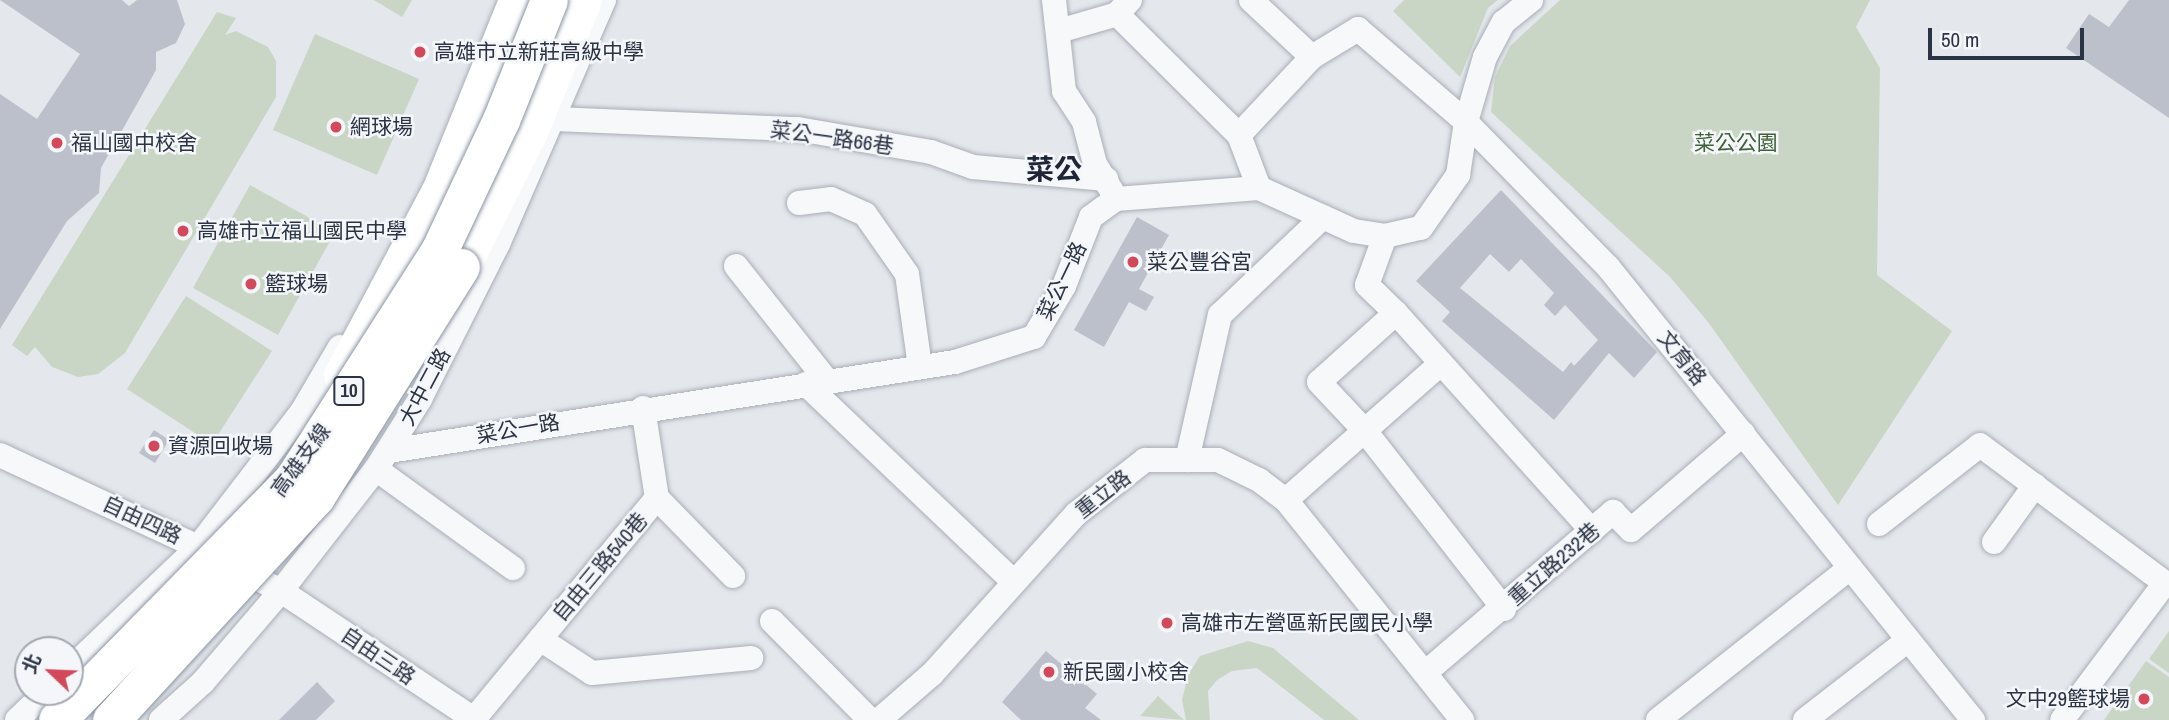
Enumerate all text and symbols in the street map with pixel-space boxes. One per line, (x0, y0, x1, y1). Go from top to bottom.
scale bar (1931, 14, 2087, 58)
text: 50 m (1941, 25, 1979, 54)
place label: 高雄市立新莊高級中學 (434, 39, 644, 65)
marker: 高雄市立新莊高級中學 (412, 44, 428, 60)
place label: 網球場 (350, 114, 413, 140)
street label: 菜公一路66巷 (769, 117, 895, 159)
marker: 網球場 (328, 119, 344, 135)
place label: 福山國中校舍 (71, 130, 197, 156)
park label: 菜公公園 (1694, 130, 1778, 156)
marker: 福山國中校舍 (49, 135, 65, 151)
district label: 菜公 (1026, 152, 1082, 186)
place label: 高雄市立福山國民中學 (197, 218, 407, 244)
marker: 高雄市立福山國民中學 (175, 223, 191, 239)
street label: 菜公一路 (1032, 238, 1092, 324)
place label: 菜公豐谷宮 (1147, 249, 1252, 275)
marker: 菜公豐谷宮 (1125, 254, 1141, 270)
place label: 籃球場 (265, 271, 328, 297)
marker: 籃球場 (243, 276, 259, 292)
street label: 文育路 (1652, 326, 1712, 390)
street label: 大中二路 (394, 344, 456, 430)
road number: 10 (333, 376, 365, 406)
street label: 菜公一路 (474, 409, 562, 449)
street label: 高雄支線 (266, 419, 336, 501)
place label: 資源回收場 (168, 433, 273, 459)
marker: 資源回收場 (146, 438, 162, 454)
street label: 重立路 (1070, 465, 1136, 523)
street label: 自由四路 (99, 491, 185, 549)
street label: 自由三路540巷 (547, 508, 653, 626)
street label: 重立路232巷 (1503, 518, 1605, 610)
place label: 高雄市左營區新民國民小學 (1181, 610, 1433, 636)
marker: 高雄市左營區新民國民小學 (1159, 615, 1175, 631)
street label: 自由三路 (336, 622, 420, 690)
north arrow (14, 636, 84, 706)
text: 北 (16, 650, 47, 677)
place label: 新民國小校舍 (1063, 659, 1189, 685)
marker: 新民國小校舍 (1041, 664, 1057, 680)
place label: 文中29籃球場 (2006, 686, 2130, 712)
marker: 文中29籃球場 (2136, 691, 2152, 707)

